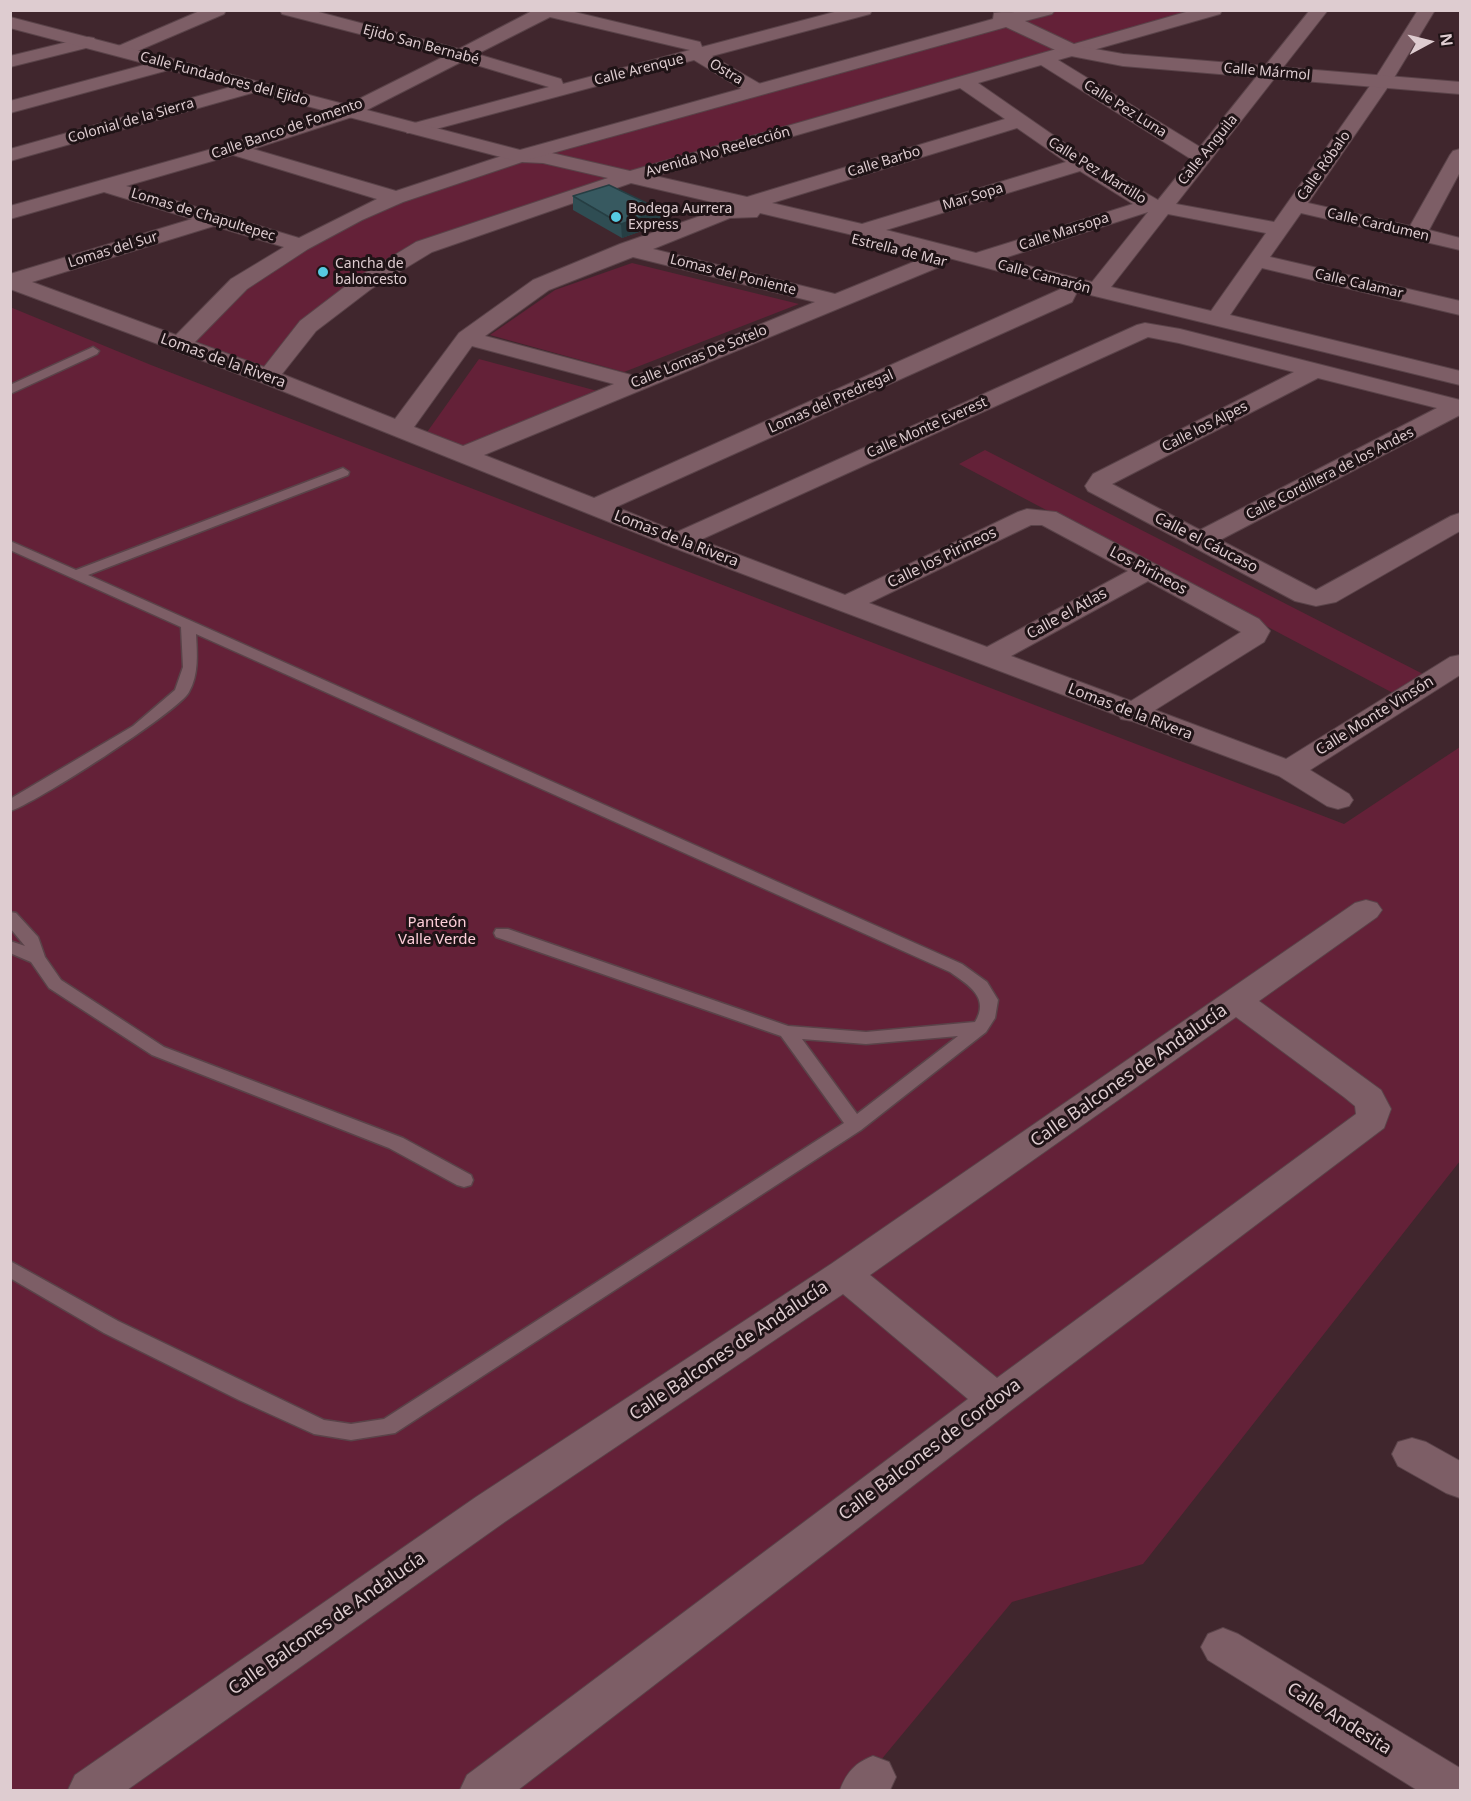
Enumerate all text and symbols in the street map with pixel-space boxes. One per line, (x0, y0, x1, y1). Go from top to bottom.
north arrow (1399, 12, 1459, 72)
street label: Ejido San Bernabé (361, 21, 481, 69)
text: N (1435, 32, 1459, 48)
street label: Calle Fundadores del Ejido (138, 48, 310, 110)
street label: Calle Arenque (593, 51, 685, 89)
street label: Ostra (706, 56, 746, 88)
street label: Calle Mármol (1223, 60, 1311, 84)
street label: Calle Pez Luna (1081, 77, 1169, 141)
street label: Colonial de la Sierra (66, 95, 196, 147)
street label: Calle Banco de Fomento (209, 95, 365, 163)
street label: Calle Anguila (1175, 112, 1241, 188)
street label: Avenida No Reelección (644, 123, 792, 181)
street label: Calle Róbalo (1294, 128, 1354, 204)
street label: Calle Pez Martillo (1045, 134, 1149, 208)
street label: Calle Barbo (846, 143, 922, 181)
street label: Mar Sopa (941, 180, 1005, 214)
street label: Lomas de Chapultepec (129, 185, 277, 245)
place label: Bodega Aurrera Express (628, 201, 732, 234)
street label: Calle Cardumen (1325, 205, 1431, 245)
marker: Bodega Aurrera Express (609, 210, 623, 224)
street label: Calle Marsopa (1017, 210, 1111, 254)
street label: Lomas del Sur (66, 228, 160, 272)
street label: Estrella de Mar (849, 231, 949, 271)
street label: Lomas del Poniente (668, 251, 798, 299)
place label: Cancha de baloncesto (335, 256, 407, 288)
street label: Calle Camarón (996, 256, 1092, 298)
marker: Cancha de baloncesto (316, 265, 330, 279)
street label: Calle Calamar (1313, 266, 1405, 302)
street label: Calle Lomas De Sotelo (628, 322, 770, 392)
street label: Lomas de la Rivera (158, 330, 288, 392)
street label: Lomas del Predregal (766, 367, 896, 437)
street label: Calle Monte Everest (864, 394, 990, 462)
street label: Calle los Alpes (1159, 398, 1251, 456)
street label: Calle Cordillera de los Andes (1243, 424, 1417, 524)
street label: Lomas de la Rivera (611, 507, 741, 571)
street label: Calle el Cáucaso (1151, 509, 1261, 577)
street label: Calle los Pirineos (885, 524, 999, 592)
street label: Los Pirineos (1106, 543, 1190, 599)
street label: Calle el Atlas (1024, 585, 1110, 643)
street label: Calle Monte Vinsón (1313, 672, 1437, 760)
street label: Lomas de la Rivera (1065, 680, 1195, 744)
park label: Panteón Valle Verde (398, 914, 476, 949)
street label: Calle Balcones de Andalucía (1027, 1000, 1231, 1152)
street label: Calle Balcones de Andalucía (626, 1276, 832, 1426)
street label: Calle Balcones de Cordova (835, 1375, 1025, 1525)
street label: Calle Balcones de Andalucía (225, 1548, 429, 1700)
street label: Calle Andesita (1283, 1678, 1395, 1760)

